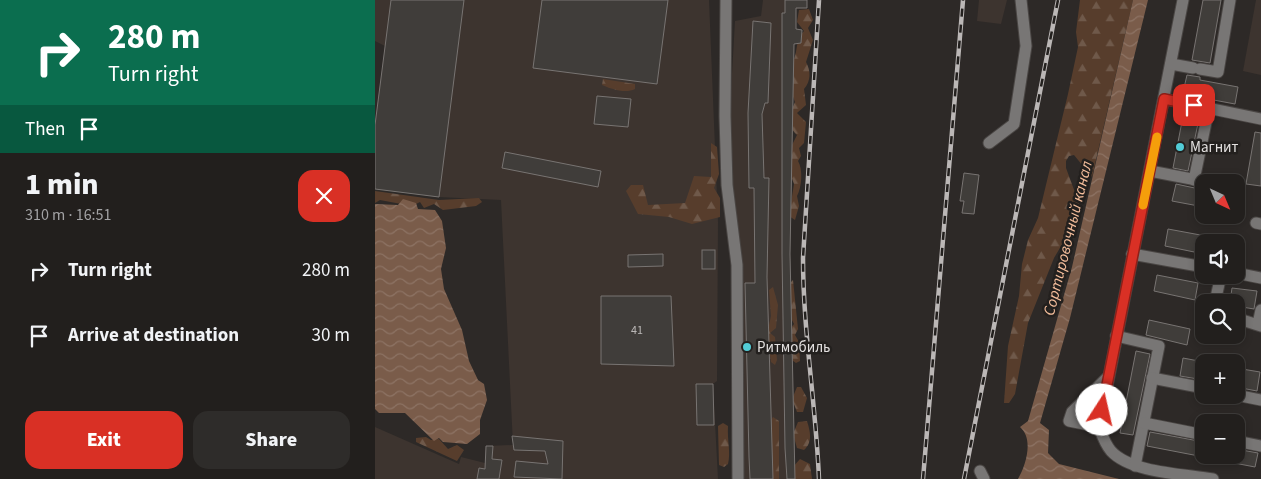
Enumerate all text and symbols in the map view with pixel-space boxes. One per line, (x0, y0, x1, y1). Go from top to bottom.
text: 280 m (108, 12, 200, 62)
icon: right (25, 20, 90, 85)
text: Turn right (108, 58, 198, 90)
pin (1173, 84, 1215, 126)
icon: arrive (1180, 91, 1208, 119)
icon: arrive (75, 115, 103, 143)
text: Then (25, 116, 65, 143)
place label: Магнит (1190, 137, 1239, 158)
marker: Магнит (1174, 141, 1186, 153)
water label: Сортировочный канал (1038, 158, 1098, 318)
text: 1 min (25, 163, 99, 206)
button: close (298, 170, 350, 222)
north arrow (1195, 174, 1245, 224)
map controls (1195, 174, 1245, 464)
text: 310 m · 16:51 (25, 204, 112, 226)
button: sound (1195, 234, 1245, 284)
icon: right (25, 257, 53, 285)
text: Turn right (68, 257, 152, 284)
text: 280 m (302, 257, 350, 284)
button: search (1195, 294, 1245, 344)
icon: arrive (25, 322, 53, 350)
text: Arrive at destination (68, 322, 239, 349)
text: 30 m (312, 322, 350, 349)
house number: 41 (631, 322, 643, 339)
place label: Ритмобиль (757, 337, 830, 358)
marker: Ритмобиль (741, 341, 753, 353)
button: + (1195, 354, 1245, 404)
position arrow (1075, 383, 1127, 435)
button: Exit (25, 411, 183, 469)
button: Share (193, 411, 350, 469)
button: − (1195, 414, 1245, 464)

